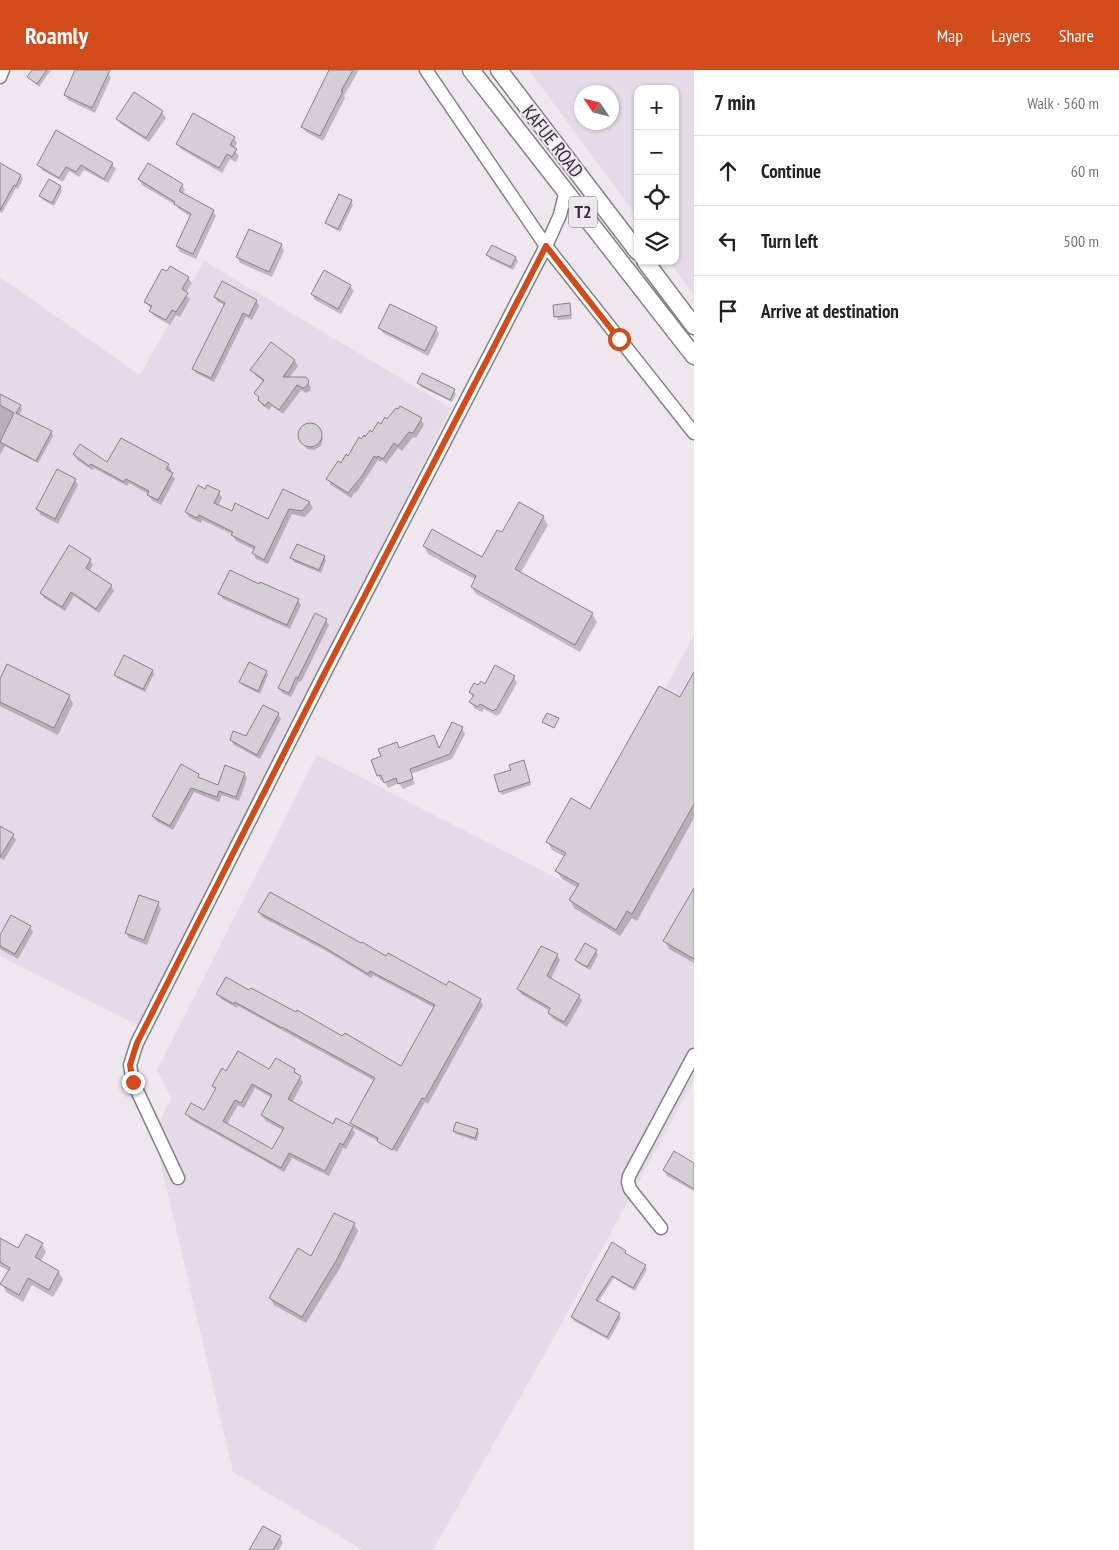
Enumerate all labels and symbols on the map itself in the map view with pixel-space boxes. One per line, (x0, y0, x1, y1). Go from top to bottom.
north arrow (574, 85, 619, 130)
street label: KAFUE ROAD (517, 100, 589, 182)
road number: T2 (569, 196, 597, 228)
route start (608, 328, 631, 351)
route end (122, 1071, 145, 1094)

